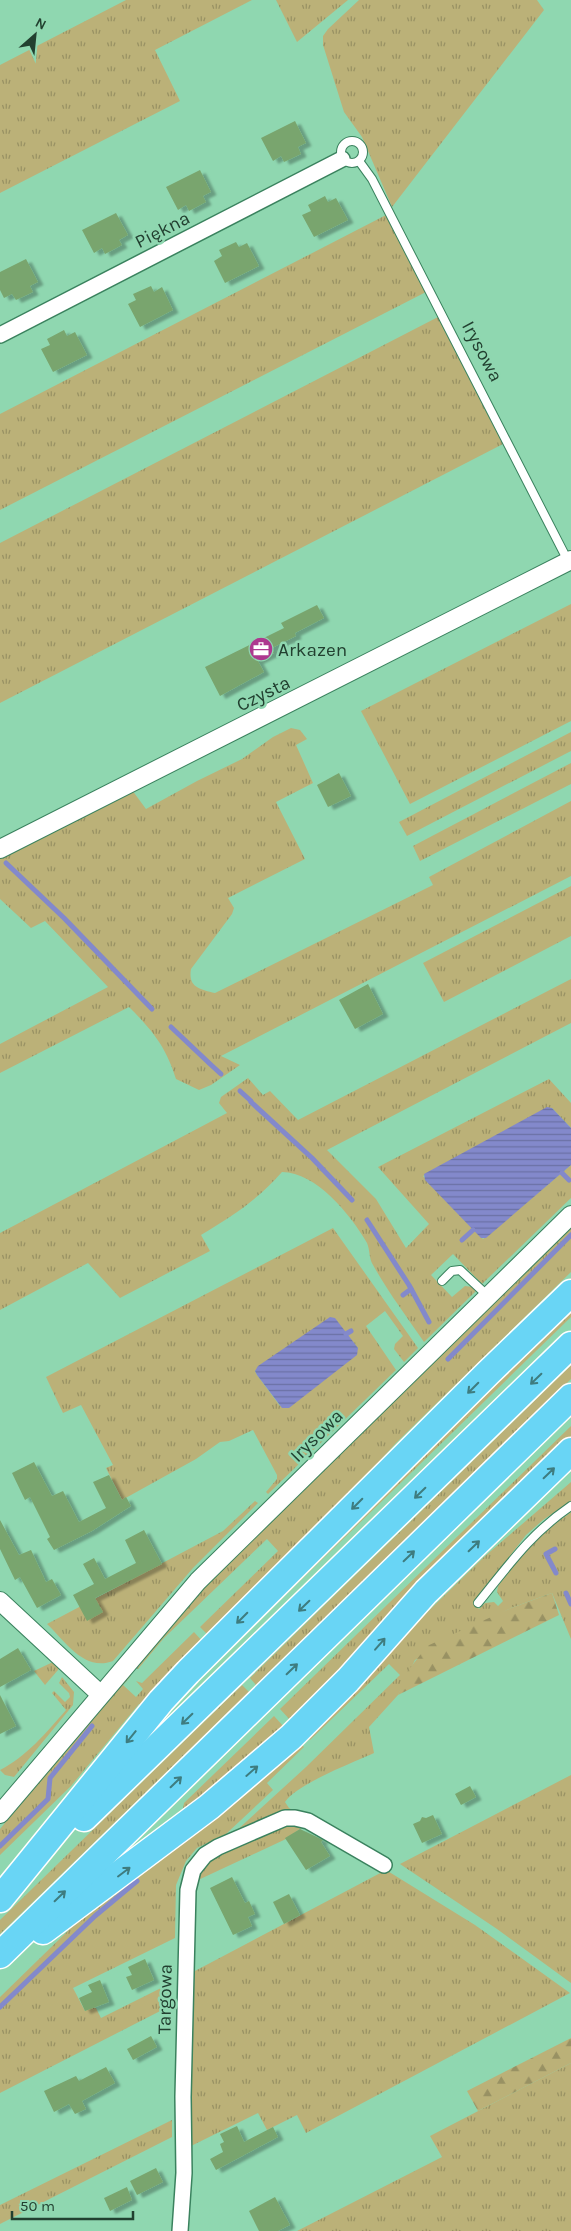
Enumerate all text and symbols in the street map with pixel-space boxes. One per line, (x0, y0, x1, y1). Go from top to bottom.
north arrow (10, 10, 60, 60)
text: N (32, 14, 49, 34)
street label: Piękna (131, 207, 194, 253)
street label: Irysowa (457, 317, 507, 386)
office icon: Arkazen (248, 636, 274, 662)
place label: Arkazen (278, 639, 347, 661)
street label: Czysta (233, 671, 294, 716)
one-way arrow (530, 1373, 542, 1385)
one-way arrow (467, 1381, 479, 1394)
street label: Irysowa (286, 1405, 348, 1467)
one-way arrow (543, 1467, 555, 1479)
one-way arrow (414, 1487, 426, 1499)
one-way arrow (351, 1497, 363, 1510)
one-way arrow (467, 1540, 480, 1552)
one-way arrow (403, 1550, 415, 1562)
one-way arrow (298, 1600, 310, 1613)
one-way arrow (236, 1612, 248, 1624)
one-way arrow (374, 1637, 386, 1650)
one-way arrow (286, 1663, 299, 1675)
one-way arrow (180, 1713, 193, 1725)
one-way arrow (126, 1730, 137, 1743)
one-way arrow (245, 1766, 258, 1777)
one-way arrow (170, 1776, 182, 1788)
one-way arrow (117, 1866, 130, 1877)
one-way arrow (54, 1890, 66, 1902)
street label: Targowa (153, 1964, 177, 2034)
scale bar (12, 2188, 134, 2220)
text: 50 m (20, 2197, 55, 2215)

